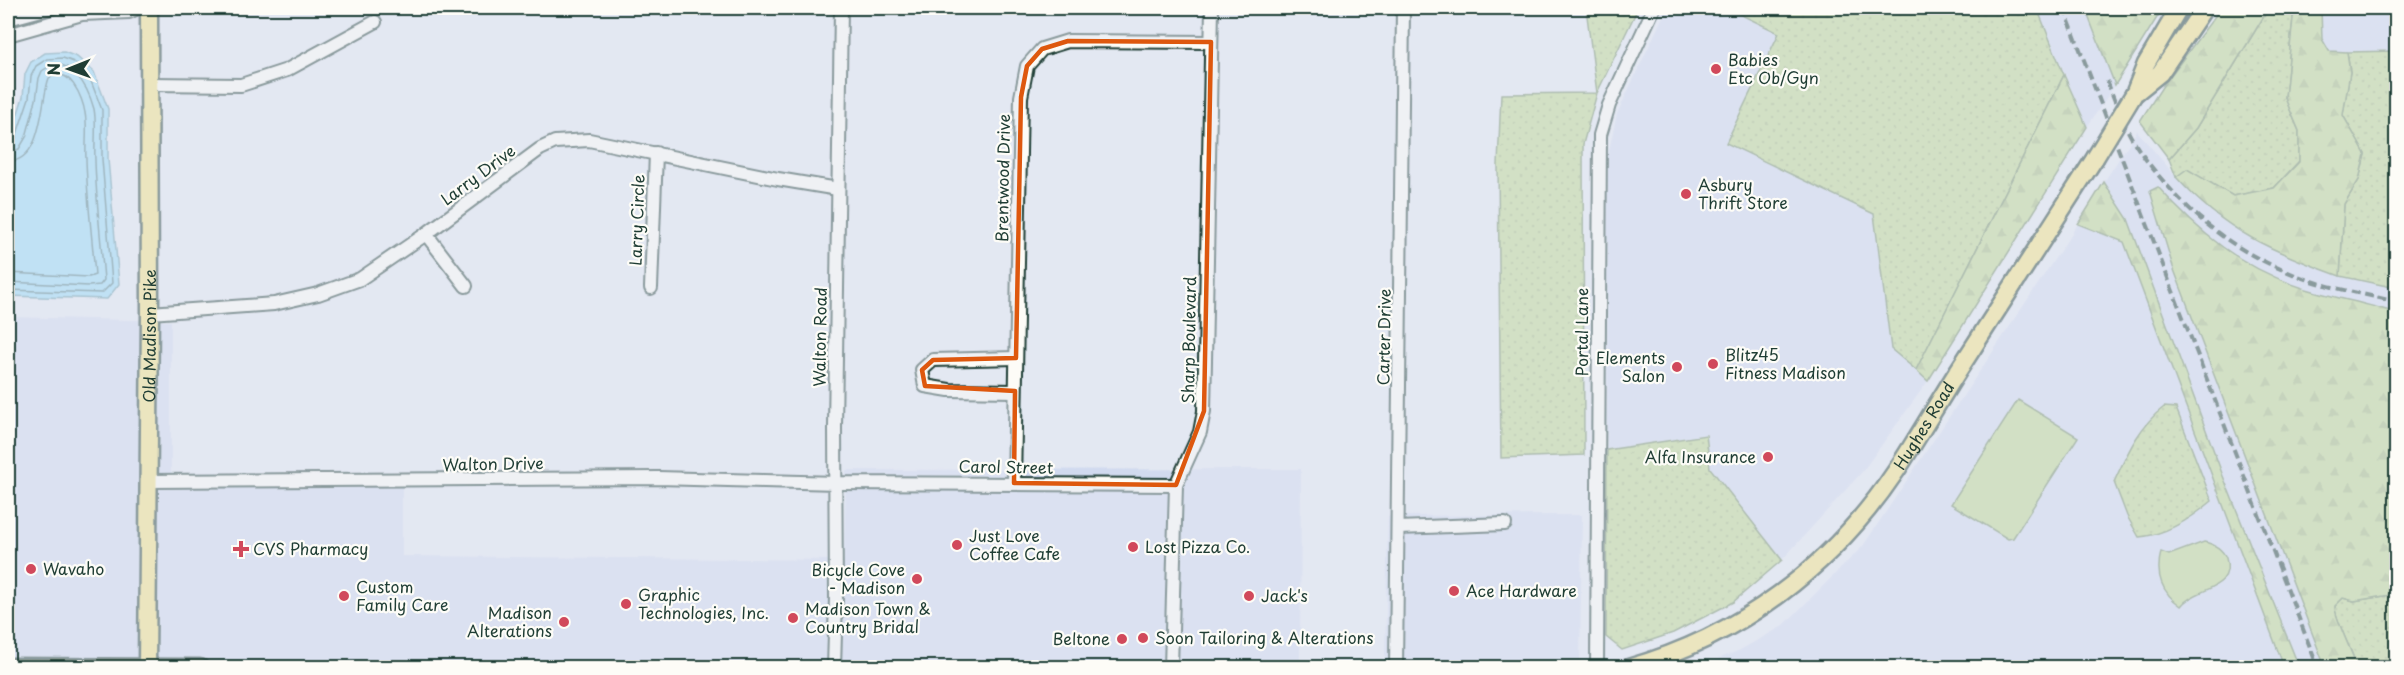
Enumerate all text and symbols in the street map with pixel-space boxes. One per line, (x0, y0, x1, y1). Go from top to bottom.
north arrow (39, 39, 99, 99)
place label: Babies Etc Ob/Gyn (1728, 47, 1819, 89)
marker: Babies Etc Ob/Gyn (1709, 62, 1723, 76)
text: N (41, 63, 65, 76)
street label: Brentwood Drive (989, 114, 1015, 242)
street label: Larry Drive (435, 138, 520, 210)
place label: Asbury Thrift Store (1698, 172, 1788, 214)
street label: Larry Circle (622, 174, 650, 266)
marker: Asbury Thrift Store (1679, 187, 1693, 201)
street label: Old Madison Pike (136, 269, 161, 403)
street label: Sharp Boulevard (1175, 276, 1201, 404)
street label: Walton Road (806, 287, 832, 387)
street label: Carter Drive (1370, 288, 1396, 386)
street label: Portal Lane (1569, 288, 1593, 376)
place label: Blitz45 Fitness Madison (1725, 342, 1846, 384)
place label: Elements Salon (1596, 345, 1665, 387)
marker: Blitz45 Fitness Madison (1706, 357, 1720, 371)
marker: Elements Salon (1670, 360, 1684, 374)
street label: Hughes Road (1887, 377, 1960, 474)
place label: Alfa Insurance (1645, 444, 1756, 468)
street label: Walton Drive (442, 450, 544, 476)
marker: Alfa Insurance (1761, 450, 1775, 464)
street label: Carol Street (958, 453, 1054, 479)
place label: Just Love Coffee Cafe (969, 523, 1060, 565)
place label: Lost Pizza Co. (1145, 534, 1250, 558)
place label: CVS Pharmacy (253, 536, 368, 560)
marker: Just Love Coffee Cafe (950, 538, 964, 552)
marker: Lost Pizza Co. (1126, 540, 1140, 554)
marker: CVS Pharmacy (234, 542, 248, 556)
place label: Wavaho (43, 556, 104, 580)
place label: Bicycle Cove - Madison (812, 557, 905, 599)
marker: Wavaho (24, 562, 38, 576)
marker: Bicycle Cove - Madison (910, 572, 924, 586)
place label: Custom Family Care (356, 574, 448, 616)
place label: Ace Hardware (1466, 578, 1577, 602)
place label: Graphic Technologies, Inc. (638, 582, 769, 624)
place label: Jack's (1261, 583, 1308, 607)
marker: Ace Hardware (1447, 584, 1461, 598)
marker: Custom Family Care (337, 589, 351, 603)
marker: Jack's (1242, 589, 1256, 603)
place label: Madison Town & Country Bridal (805, 596, 931, 638)
marker: Graphic Technologies, Inc. (619, 597, 633, 611)
place label: Madison Alterations (467, 600, 552, 642)
marker: Madison Town & Country Bridal (786, 611, 800, 625)
marker: Madison Alterations (557, 615, 571, 629)
place label: Soon Tailoring & Alterations (1155, 625, 1373, 649)
place label: Beltone (1053, 626, 1110, 650)
marker: Soon Tailoring & Alterations (1136, 631, 1150, 645)
marker: Beltone (1115, 632, 1129, 646)

